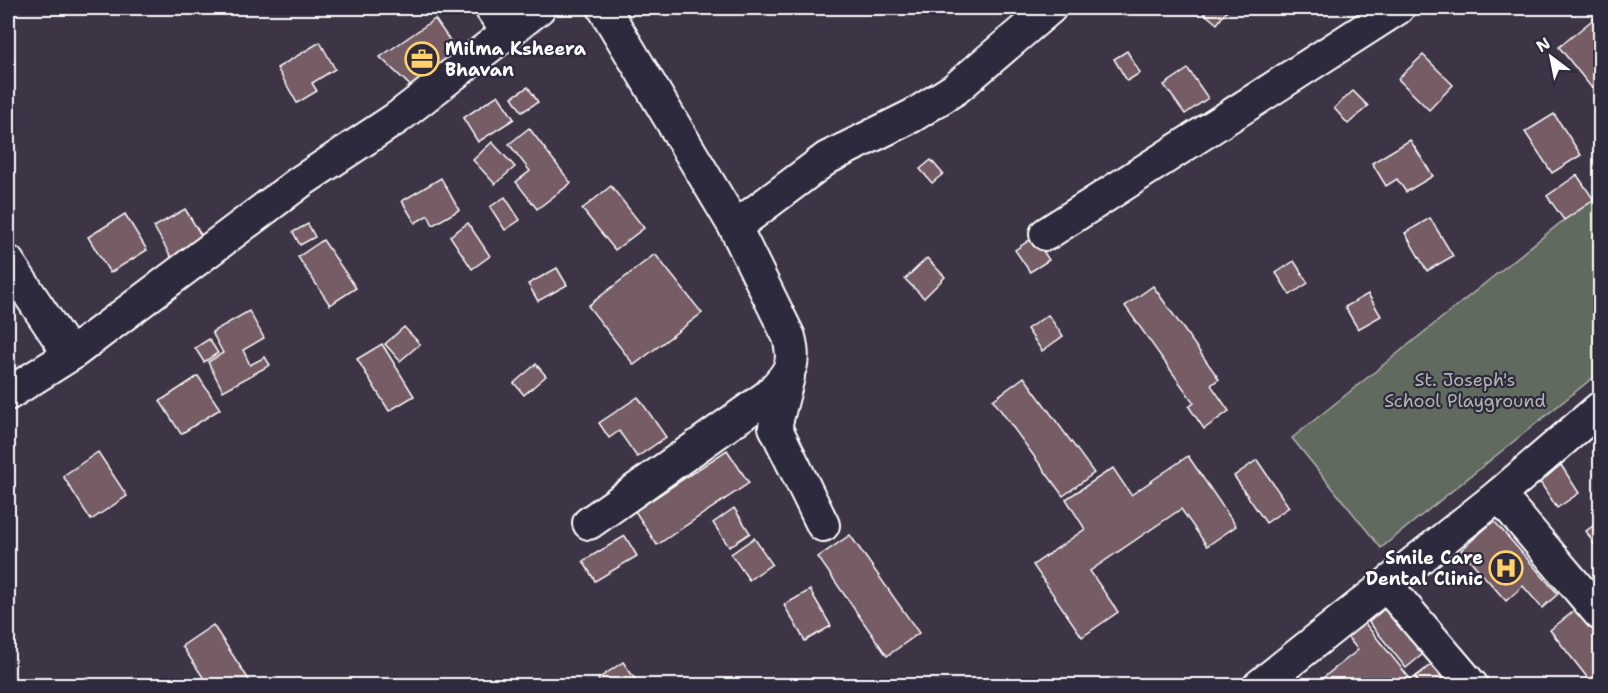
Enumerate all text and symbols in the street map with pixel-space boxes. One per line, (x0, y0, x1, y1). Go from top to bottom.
north arrow (1521, 27, 1581, 87)
text: N (1532, 32, 1554, 57)
place label: Milma Ksheera Bhavan (445, 37, 587, 82)
office icon: Milma Ksheera Bhavan (404, 41, 440, 77)
park label: St. Joseph's School Playground (1384, 368, 1546, 413)
place label: Smile Care Dental Clinic (1366, 546, 1483, 591)
hospital icon: Smile Care Dental Clinic (1488, 550, 1524, 586)

